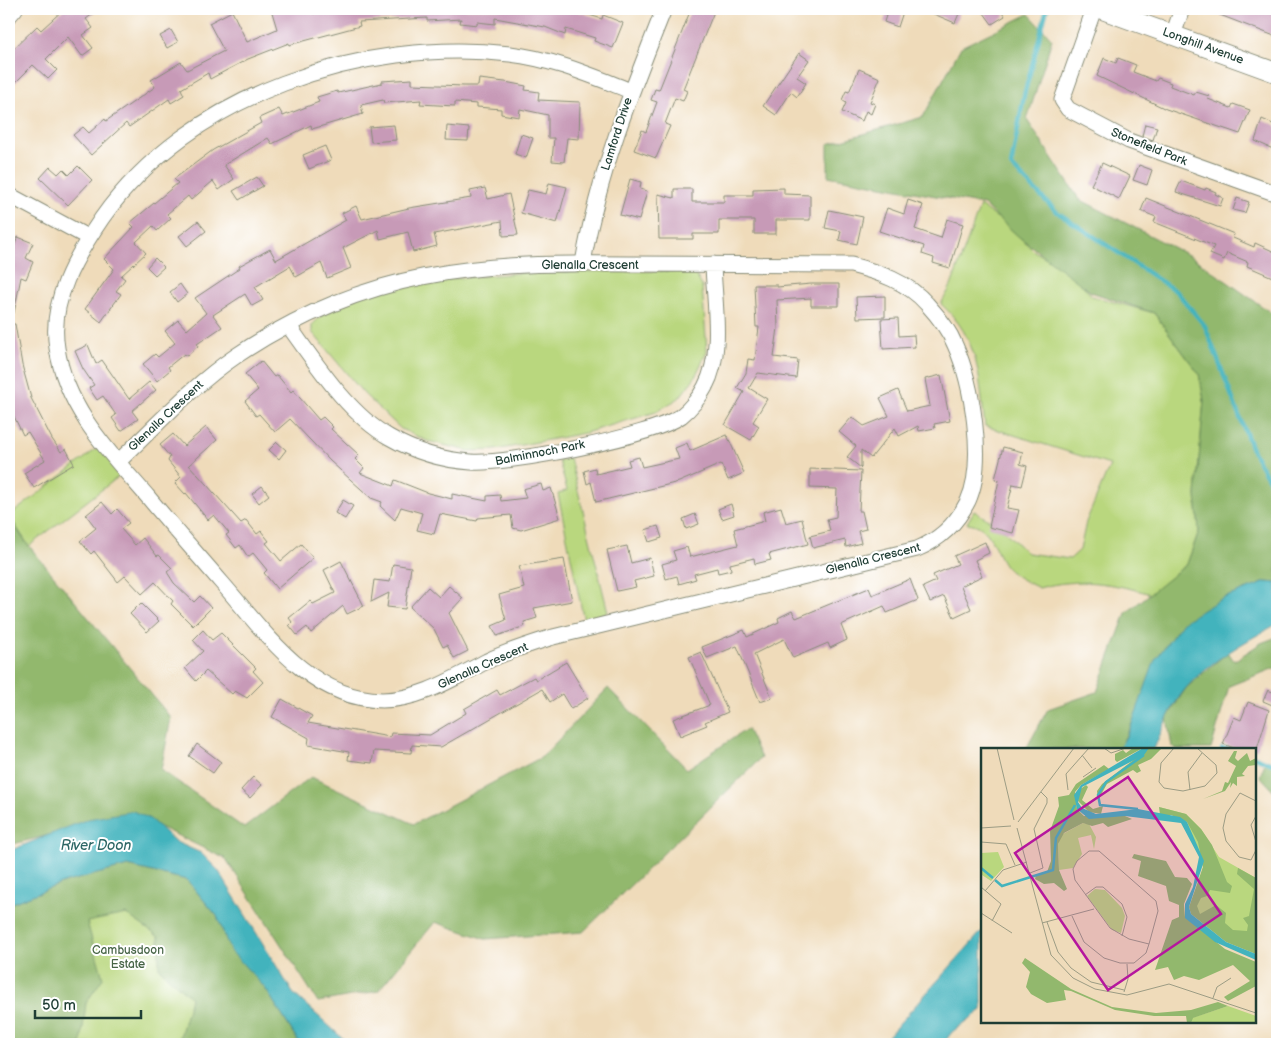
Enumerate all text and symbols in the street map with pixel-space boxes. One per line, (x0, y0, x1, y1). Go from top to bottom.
street label: Longhill Avenue (1160, 24, 1246, 68)
street label: Lamford Drive (598, 96, 636, 172)
street label: Stonefield Park (1109, 125, 1189, 169)
street label: Glenalla Crescent (541, 258, 639, 273)
street label: Glenalla Crescent (125, 377, 207, 455)
street label: Balminnoch Park (494, 437, 586, 469)
street label: Glenalla Crescent (824, 540, 922, 578)
street label: Glenalla Crescent (436, 639, 531, 693)
inset map (981, 748, 1256, 1023)
water label: River Doon (61, 837, 131, 854)
park label: Cambusdoon Estate (92, 943, 164, 972)
scale bar (35, 988, 141, 1020)
text: 50 m (42, 996, 76, 1015)

